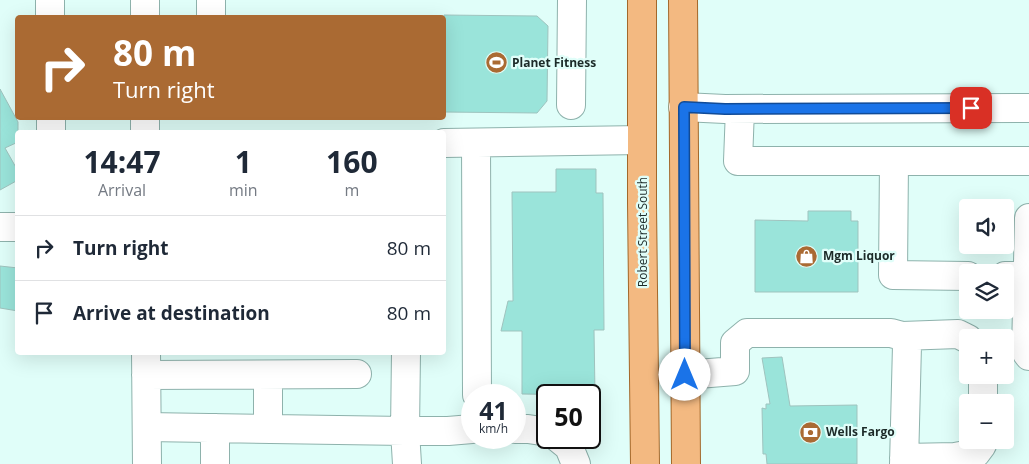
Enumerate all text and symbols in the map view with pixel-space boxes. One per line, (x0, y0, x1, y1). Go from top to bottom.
text: 80 m (113, 29, 196, 76)
icon: right (30, 35, 95, 100)
sports icon: Planet Fitness (484, 51, 508, 75)
place label: Planet Fitness (512, 54, 596, 71)
text: Turn right (113, 74, 215, 104)
pin (950, 87, 992, 129)
icon: arrive (957, 94, 985, 122)
text: 14:47 (83, 141, 161, 182)
text: 1 (235, 141, 252, 182)
text: 160 (326, 141, 378, 182)
street label: Robert Street South (634, 177, 651, 287)
text: Arrival (98, 179, 146, 201)
text: min (229, 179, 258, 201)
text: m (344, 179, 359, 201)
map controls (959, 199, 1014, 449)
button: sound (959, 199, 1014, 254)
icon: right (30, 234, 58, 262)
text: Turn right (73, 235, 168, 261)
text: 80 m (387, 235, 431, 261)
shop icon: Mgm Liquor (795, 244, 819, 268)
place label: Mgm Liquor (823, 247, 895, 264)
button: layers (959, 264, 1014, 319)
icon: arrive (30, 299, 58, 327)
text: Arrive at destination (73, 300, 270, 326)
text: 80 m (387, 300, 431, 326)
button: + (959, 329, 1014, 384)
position arrow (658, 348, 710, 400)
speed limit sign: 50 (536, 384, 601, 449)
text: 41 (479, 393, 508, 427)
button: − (959, 394, 1014, 449)
text: km/h (479, 420, 508, 437)
bank icon: Wells Fargo (798, 420, 822, 444)
place label: Wells Fargo (826, 423, 895, 440)

